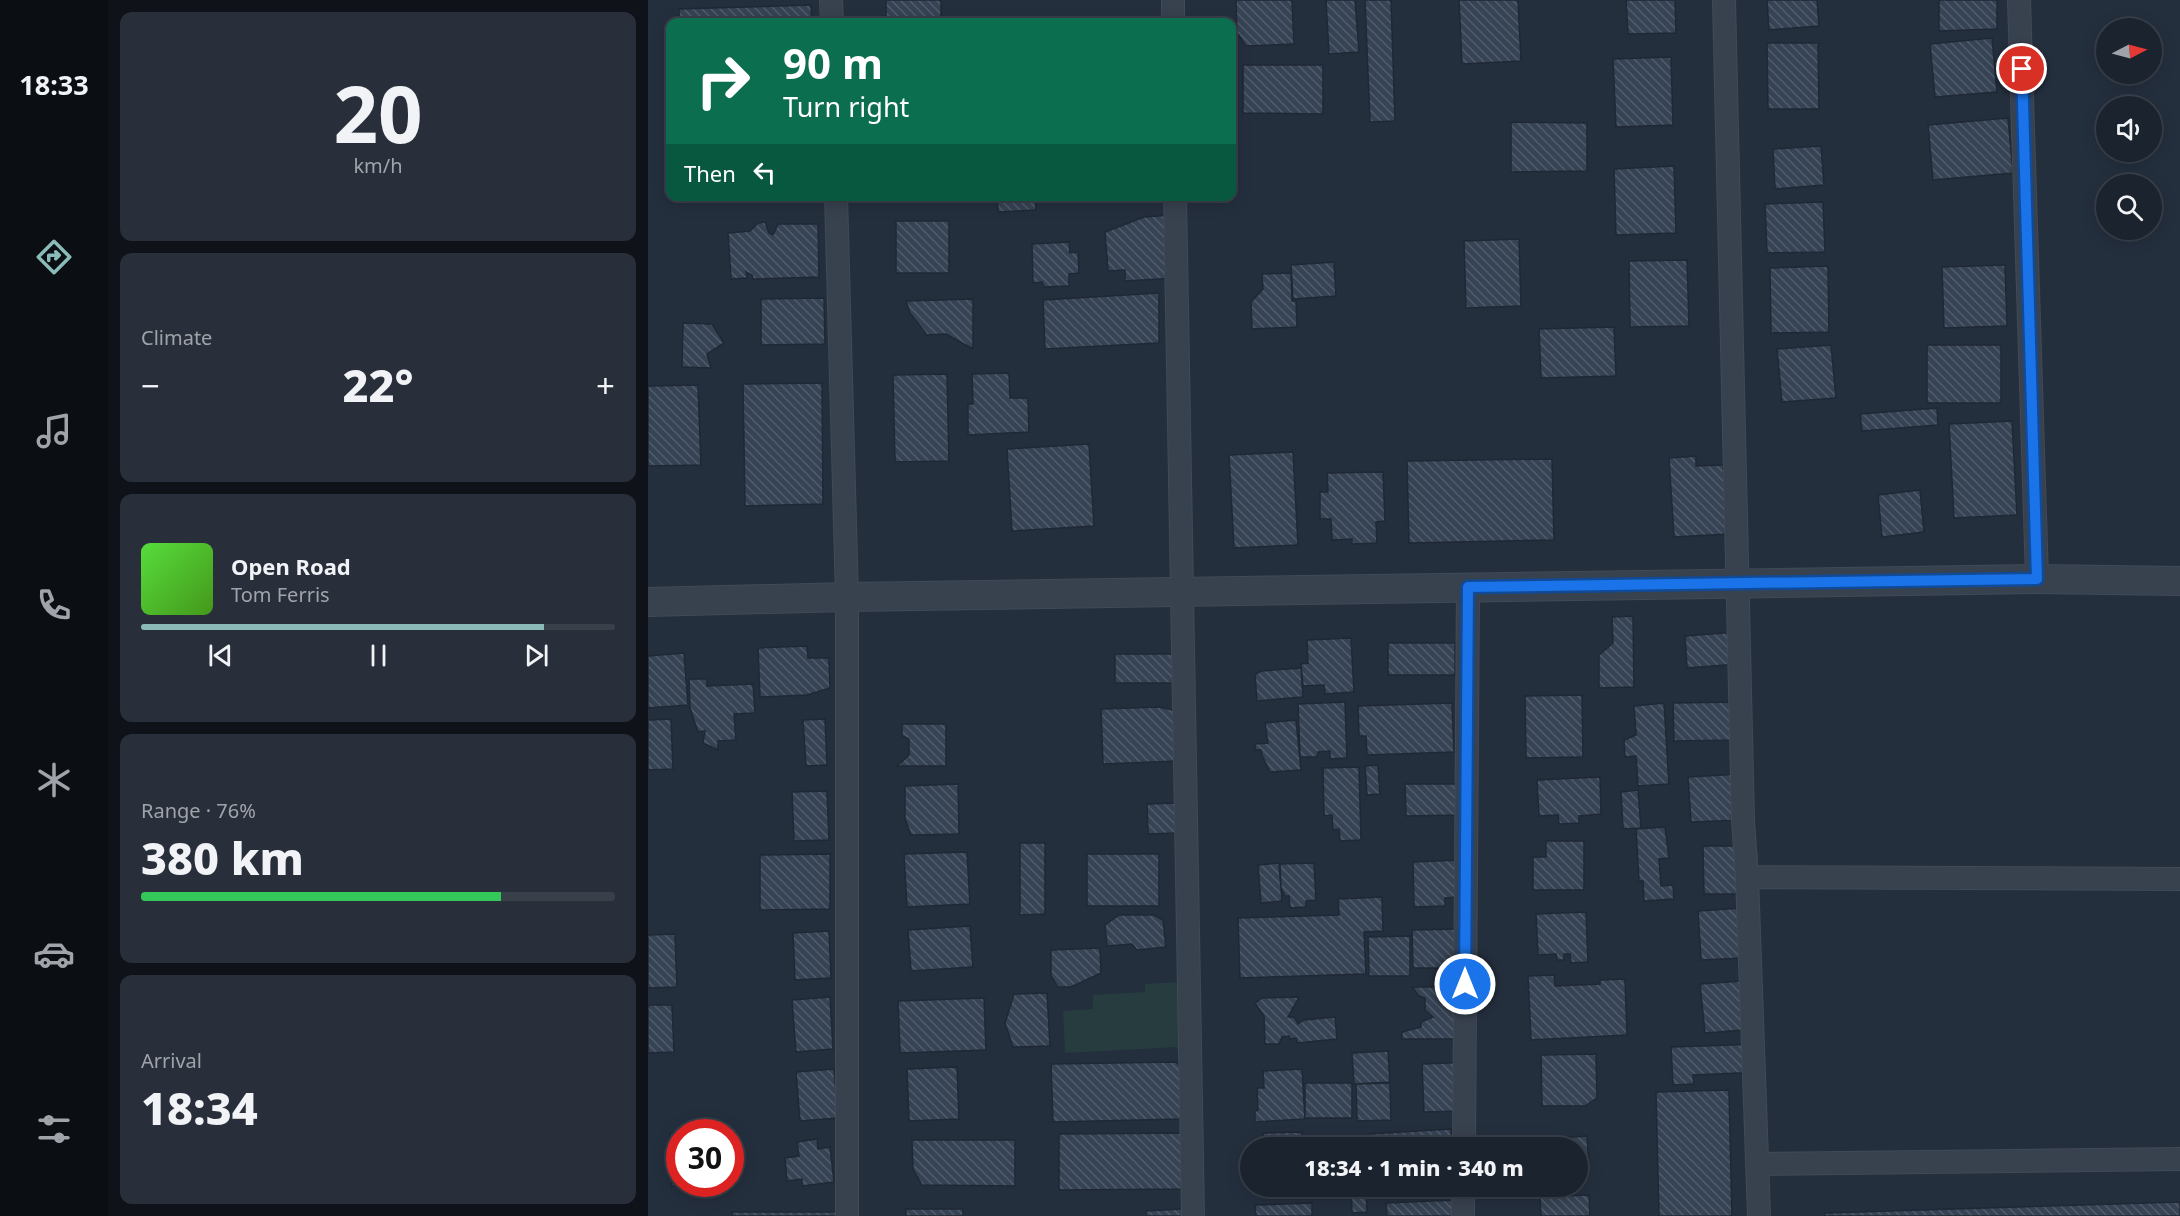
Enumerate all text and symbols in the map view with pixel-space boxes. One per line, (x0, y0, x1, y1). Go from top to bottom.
north arrow (2096, 18, 2162, 84)
map controls (2096, 18, 2162, 240)
text: 90 m (783, 34, 883, 91)
icon: right (684, 42, 762, 120)
pin (1996, 43, 2047, 94)
icon: arrive (2005, 52, 2038, 85)
text: 20 (333, 60, 423, 166)
text: 18:33 (19, 66, 89, 103)
text: Turn right (783, 88, 909, 125)
button: sound (2096, 96, 2162, 162)
text: km/h (353, 152, 403, 179)
icon: left (748, 156, 781, 189)
text: Then (684, 158, 736, 188)
button: search (2096, 174, 2162, 240)
icon: directions (33, 236, 75, 278)
text: Climate (141, 324, 212, 351)
text: 22° (342, 354, 414, 415)
text: − (141, 363, 160, 408)
text: + (596, 363, 615, 408)
icon: music (33, 410, 75, 452)
text: Open Road (231, 551, 351, 581)
text: Tom Ferris (231, 581, 330, 608)
icon: phone (33, 584, 75, 626)
icon: previous (204, 639, 237, 672)
icon: pause (362, 639, 395, 672)
icon: next (520, 639, 553, 672)
icon: climate (33, 759, 75, 801)
text: Range · 76% (141, 797, 256, 824)
text: 380 km (141, 827, 304, 888)
icon: car (33, 933, 75, 975)
position arrow (1433, 952, 1497, 1016)
text: Arrival (141, 1047, 202, 1074)
text: 18:34 (141, 1077, 258, 1138)
icon: filters (33, 1108, 75, 1150)
speed limit sign: 30 (666, 1119, 744, 1197)
text: 18:34 · 1 min · 340 m (1304, 1152, 1524, 1182)

